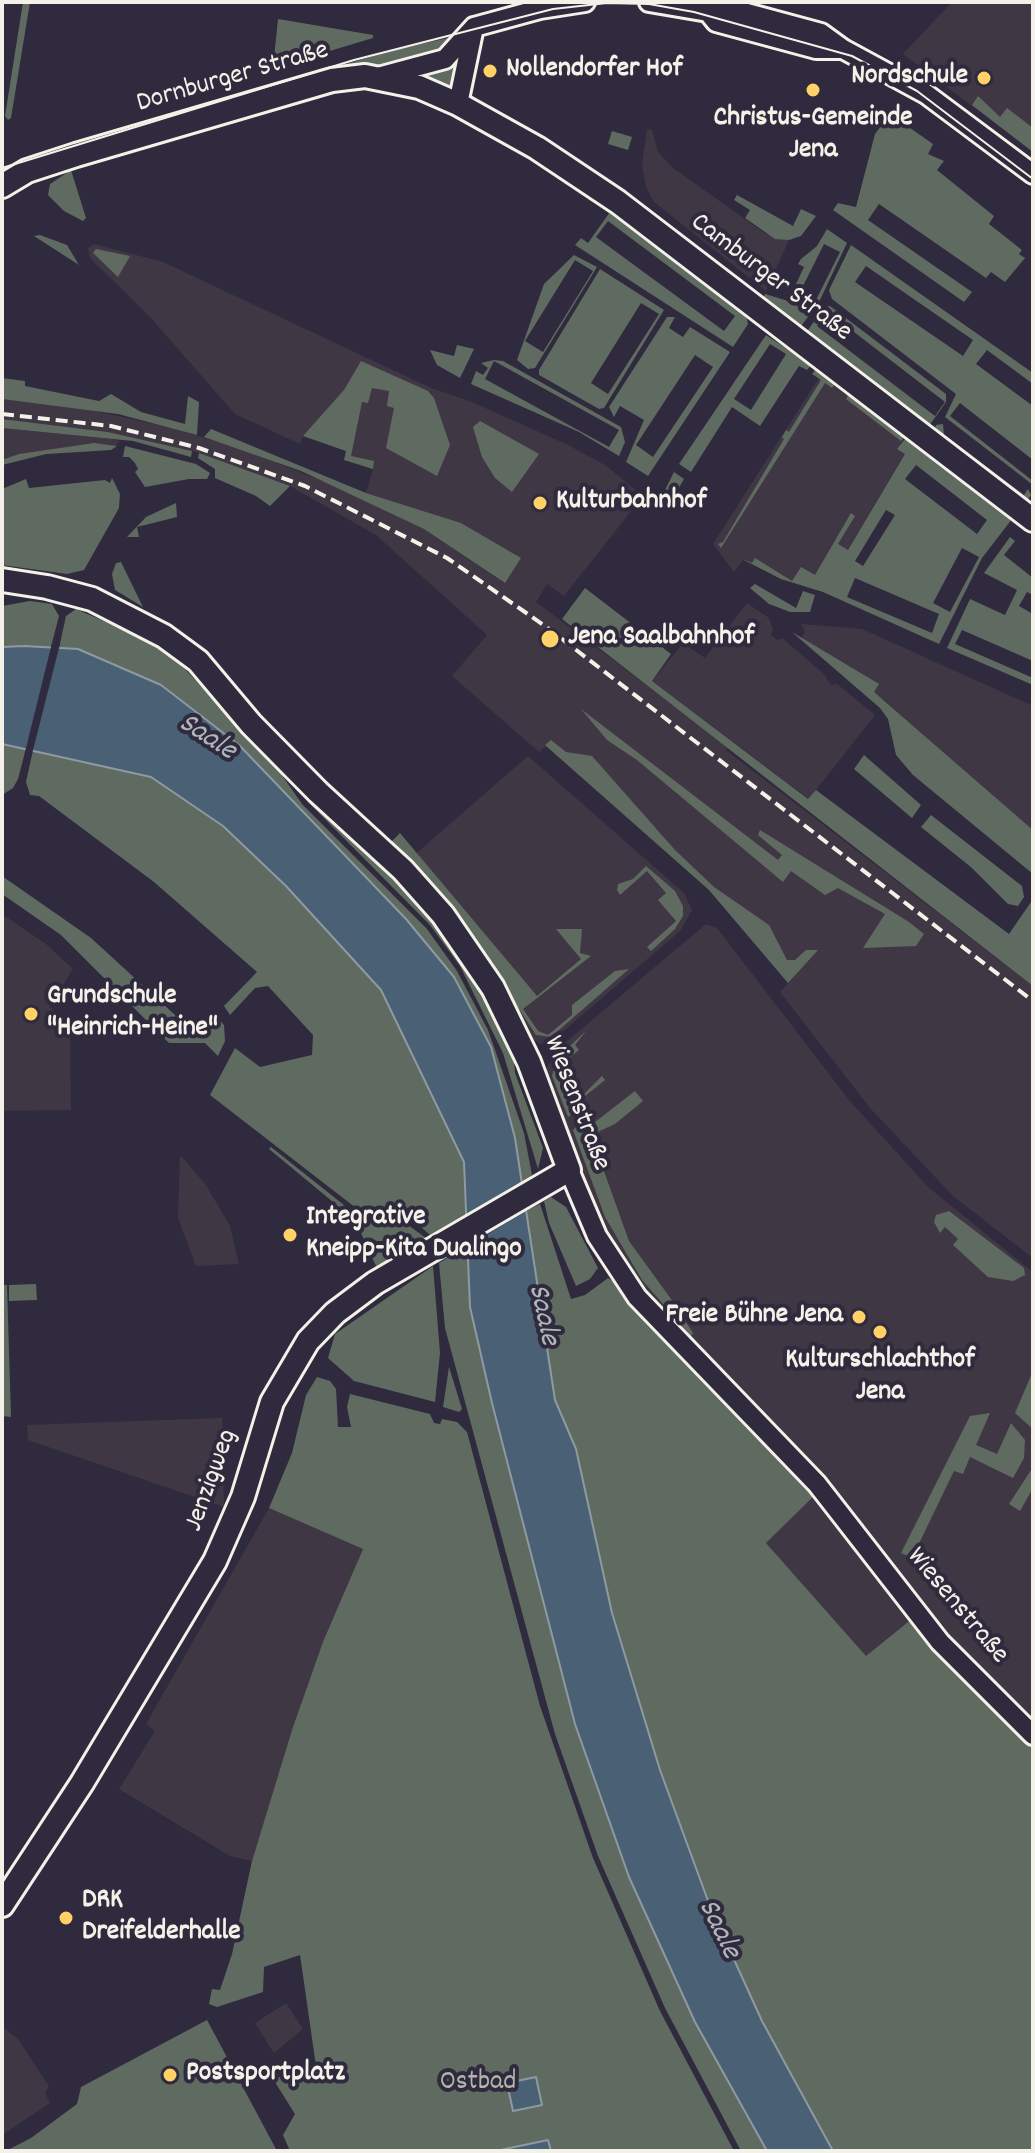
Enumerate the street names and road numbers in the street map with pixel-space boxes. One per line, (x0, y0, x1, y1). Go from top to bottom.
street label: Dornburger Straße (133, 36, 333, 122)
street label: Camburger Straße (682, 207, 858, 351)
street label: Wiesenstraße (534, 1032, 616, 1176)
street label: Jenzigweg (179, 1425, 247, 1537)
street label: Wiesenstraße (898, 1542, 1014, 1672)

